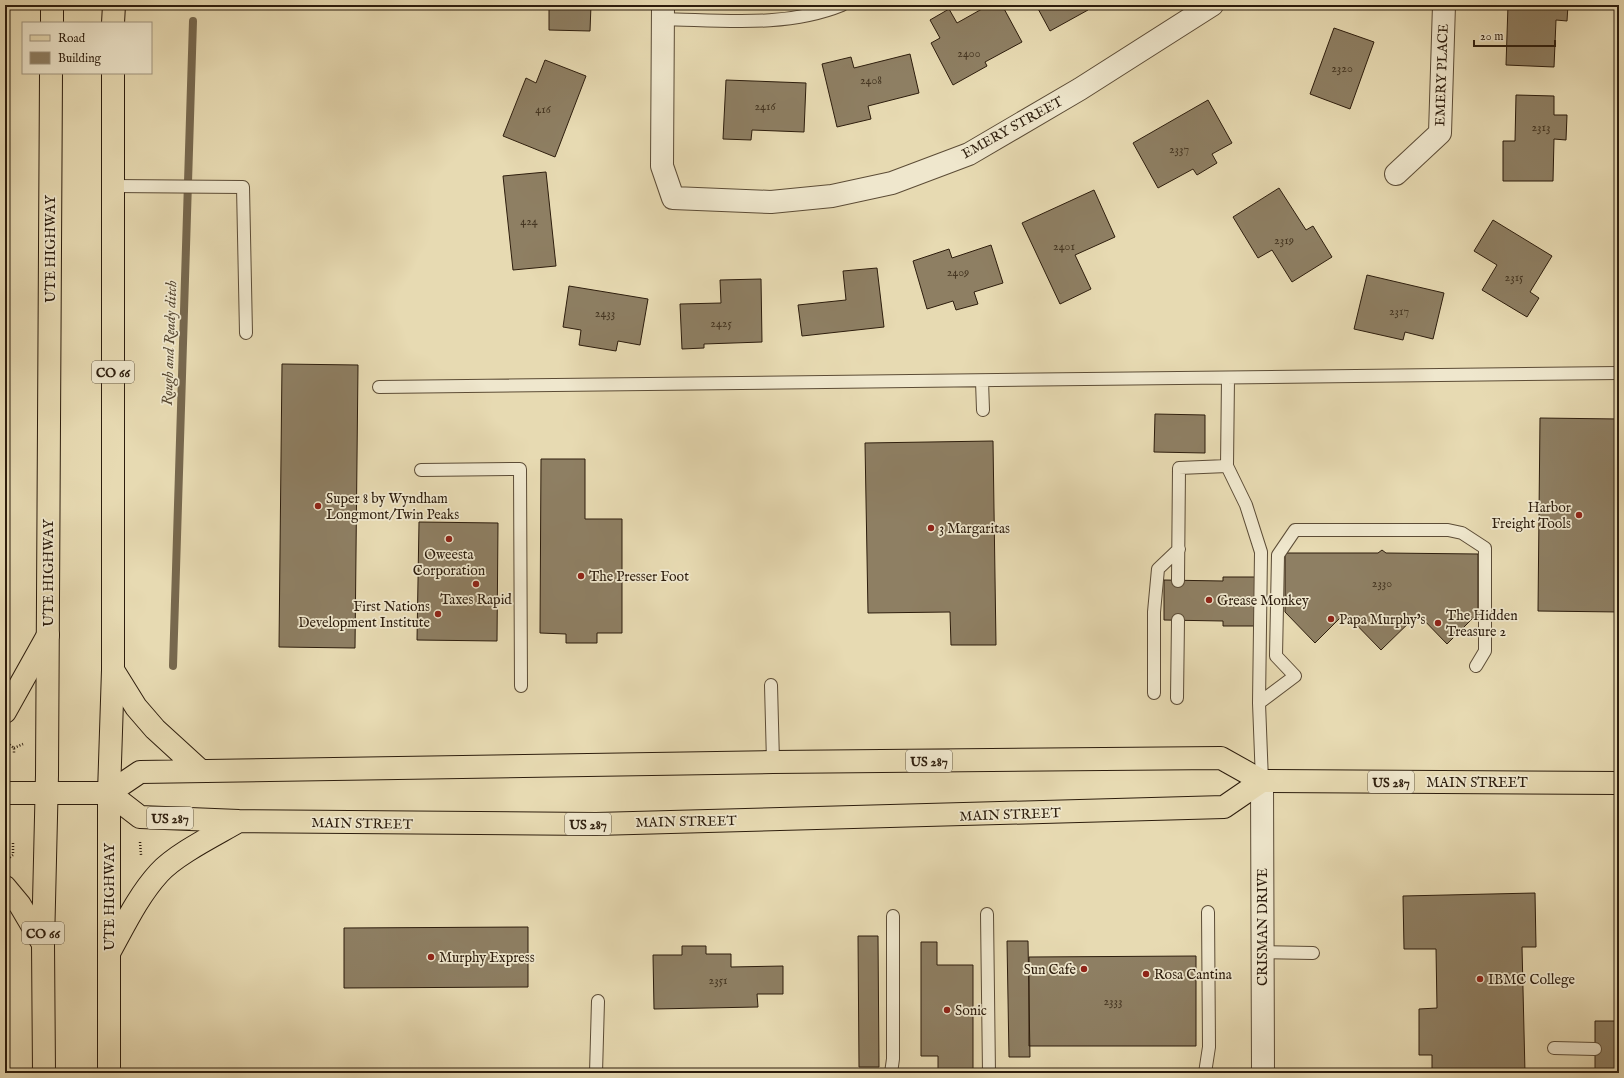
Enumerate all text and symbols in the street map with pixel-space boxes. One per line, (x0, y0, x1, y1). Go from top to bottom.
legend (22, 22, 152, 74)
scale bar (1474, 22, 1555, 48)
street label: EMERY PLACE (1431, 23, 1453, 127)
text: 20 m (1480, 29, 1503, 44)
text: Road (58, 31, 86, 46)
house number: 2400 (957, 46, 981, 61)
text: Building (58, 51, 102, 66)
house number: 2320 (1331, 61, 1353, 76)
house number: 2408 (860, 73, 882, 88)
street label: EMERY STREET (959, 92, 1067, 163)
house number: 2416 (754, 99, 776, 114)
house number: 416 (535, 102, 552, 117)
house number: 2313 (1531, 120, 1551, 135)
house number: 2337 (1169, 142, 1189, 157)
street label: UTE HIGHWAY (42, 194, 60, 303)
house number: 424 (520, 214, 538, 229)
house number: 2319 (1274, 233, 1294, 248)
house number: 2401 (1053, 239, 1075, 254)
house number: 2409 (947, 265, 969, 280)
house number: 2315 (1505, 270, 1524, 285)
water label: Rough and Ready ditch (158, 279, 182, 406)
house number: 2317 (1389, 304, 1409, 319)
house number: 2433 (595, 306, 615, 321)
house number: 2425 (710, 316, 732, 331)
road number: CO 66 (92, 361, 134, 383)
place label: Super 8 by Wyndham Longmont/Twin Peaks (326, 490, 459, 524)
place label: Harbor Freight Tools (1491, 499, 1571, 533)
marker: Super 8 by Wyndham Longmont/Twin Peaks (313, 501, 323, 511)
marker: Harbor Freight Tools (1574, 510, 1584, 520)
street label: UTE HIGHWAY (40, 518, 58, 627)
place label: 3 Margaritas (939, 520, 1010, 538)
marker: 3 Margaritas (926, 523, 936, 533)
marker: Oweesta Corporation (444, 534, 454, 544)
place label: Oweesta Corporation (413, 546, 486, 580)
place label: The Presser Foot (589, 568, 689, 586)
marker: The Presser Foot (576, 571, 586, 581)
house number: 2330 (1372, 576, 1392, 591)
marker: Taxes Rapid (471, 579, 481, 589)
place label: Taxes Rapid (440, 591, 512, 609)
place label: Grease Monkey (1217, 592, 1309, 610)
marker: Grease Monkey (1204, 595, 1214, 605)
place label: First Nations Development Institute (298, 598, 431, 632)
place label: The Hidden Treasure 2 (1446, 607, 1518, 641)
marker: First Nations Development Institute (433, 609, 443, 619)
place label: Papa Murphy's (1339, 611, 1426, 629)
marker: Papa Murphy's (1326, 614, 1336, 624)
marker: The Hidden Treasure 2 (1433, 618, 1443, 628)
road number: US 287 (906, 750, 952, 772)
road number: US 287 (1368, 771, 1414, 793)
street label: MAIN STREET (1426, 774, 1528, 792)
street label: MAIN STREET (959, 804, 1062, 826)
road number: US 287 (147, 807, 193, 829)
street label: MAIN STREET (635, 812, 738, 832)
road number: US 287 (565, 813, 611, 835)
street label: MAIN STREET (311, 814, 414, 834)
street label: UTE HIGHWAY (101, 842, 119, 951)
street label: CRISMAN DRIVE (1254, 868, 1272, 986)
road number: CO 66 (22, 922, 64, 944)
place label: Murphy Express (439, 949, 535, 967)
marker: Murphy Express (426, 952, 436, 962)
place label: Sun Cafe (1024, 961, 1077, 979)
marker: Sun Cafe (1079, 964, 1089, 974)
place label: Rosa Cantina (1154, 966, 1233, 984)
marker: Rosa Cantina (1141, 969, 1151, 979)
place label: IBMC College (1488, 971, 1576, 989)
house number: 2351 (709, 973, 727, 988)
marker: IBMC College (1475, 974, 1485, 984)
house number: 2333 (1103, 994, 1123, 1009)
place label: Sonic (955, 1002, 987, 1020)
marker: Sonic (942, 1005, 952, 1015)

